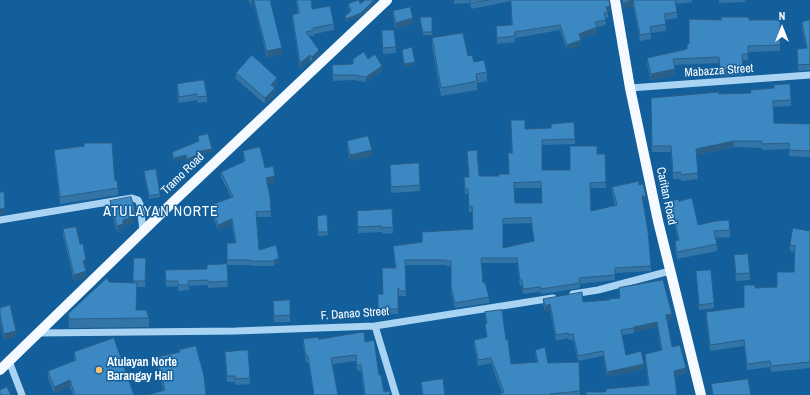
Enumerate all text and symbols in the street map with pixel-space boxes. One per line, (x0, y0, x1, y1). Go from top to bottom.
north arrow (762, 8, 802, 48)
text: N (779, 9, 785, 23)
street label: Mabazza Street (684, 61, 754, 81)
street label: Tramo Road (158, 150, 208, 198)
street label: Caritan Road (653, 166, 679, 226)
district label: ATULAYAN NORTE (103, 204, 219, 220)
street label: F. Danao Street (320, 304, 390, 324)
place label: Atulayan Norte Barangay Hall (107, 356, 177, 384)
marker: Atulayan Norte Barangay Hall (94, 365, 104, 375)

